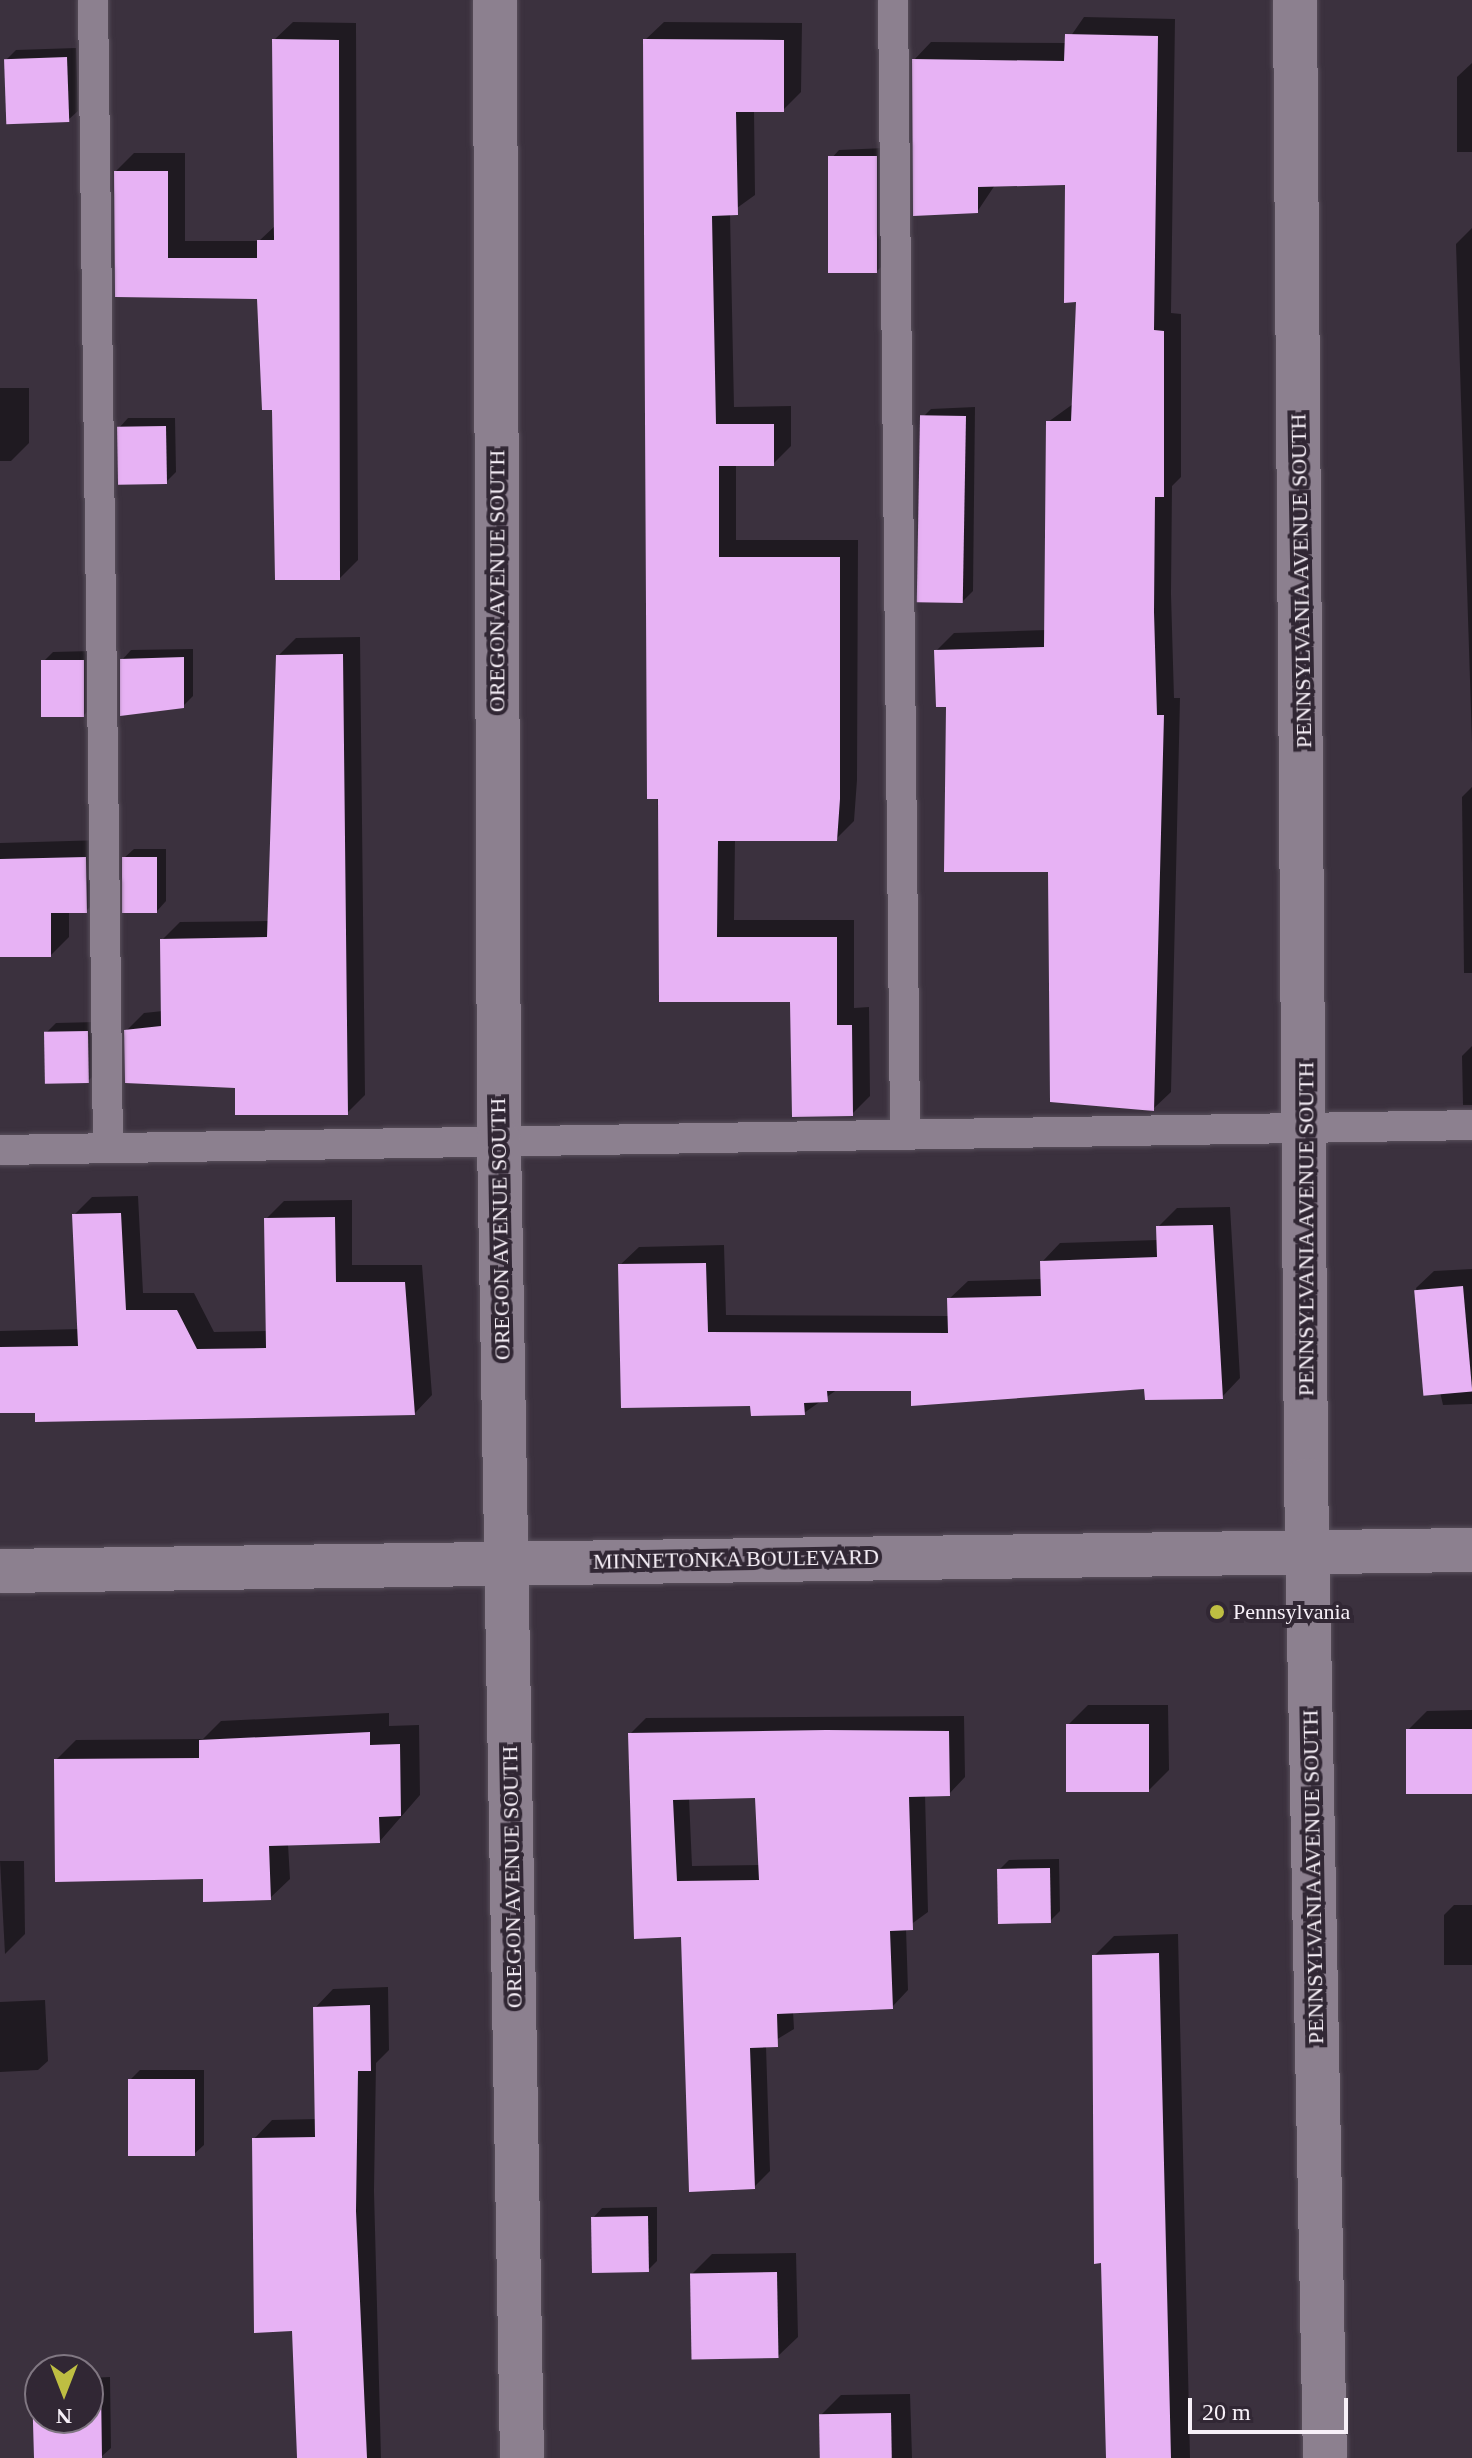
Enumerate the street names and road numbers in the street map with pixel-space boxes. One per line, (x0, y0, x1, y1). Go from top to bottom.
street label: PENNSYLVANIA AVENUE SOUTH (1285, 412, 1317, 750)
street label: OREGON AVENUE SOUTH (484, 449, 510, 713)
street label: PENNSYLVANIA AVENUE SOUTH (1293, 1061, 1319, 1397)
street label: OREGON AVENUE SOUTH (485, 1097, 515, 1361)
street label: MINNETONKA BOULEVARD (592, 1543, 880, 1575)
street label: PENNSYLVANIA AVENUE SOUTH (1297, 1708, 1329, 2046)
street label: OREGON AVENUE SOUTH (497, 1745, 527, 2009)

